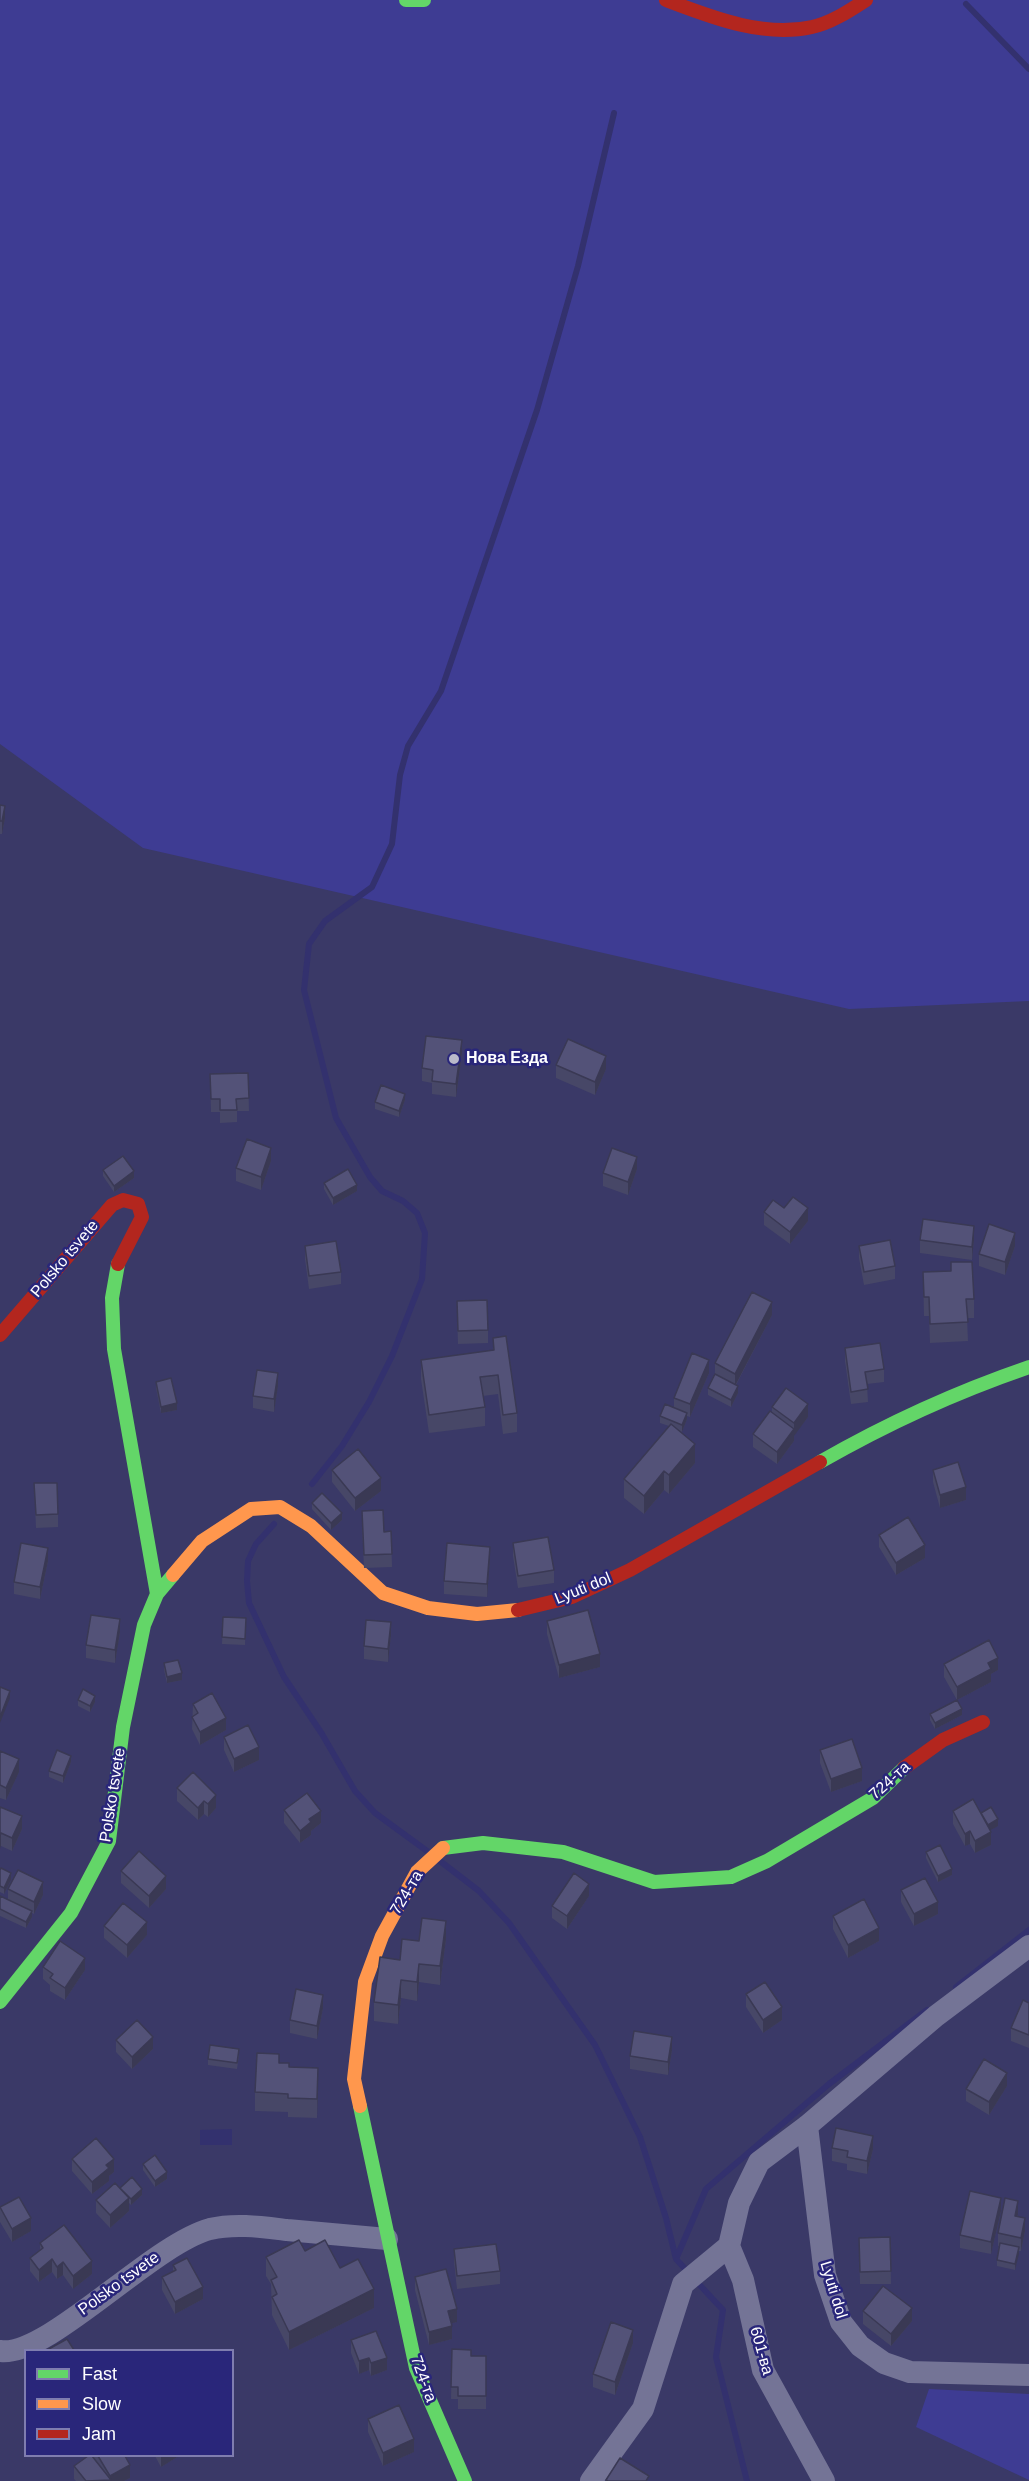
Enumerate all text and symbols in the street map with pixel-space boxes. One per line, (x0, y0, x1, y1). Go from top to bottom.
place label: Нова Езда (466, 1049, 548, 1069)
marker: Нова Езда (447, 1052, 461, 1066)
street label: Polsko tsvete (27, 1216, 103, 1302)
street label: Lyuti dol (552, 1569, 614, 1609)
street label: Polsko tsvete (96, 1747, 130, 1843)
street label: 724-та (866, 1758, 914, 1804)
street label: 724-та (386, 1867, 428, 1919)
street label: Polsko tsvete (75, 2248, 163, 2320)
street label: Lyuti dol (815, 2259, 851, 2321)
street label: 601-ва (745, 2325, 777, 2377)
legend (24, 2349, 234, 2457)
street label: 724-та (406, 2353, 440, 2405)
text: Fast (82, 2364, 117, 2384)
text: Slow (82, 2394, 121, 2414)
text: Jam (82, 2424, 116, 2444)

